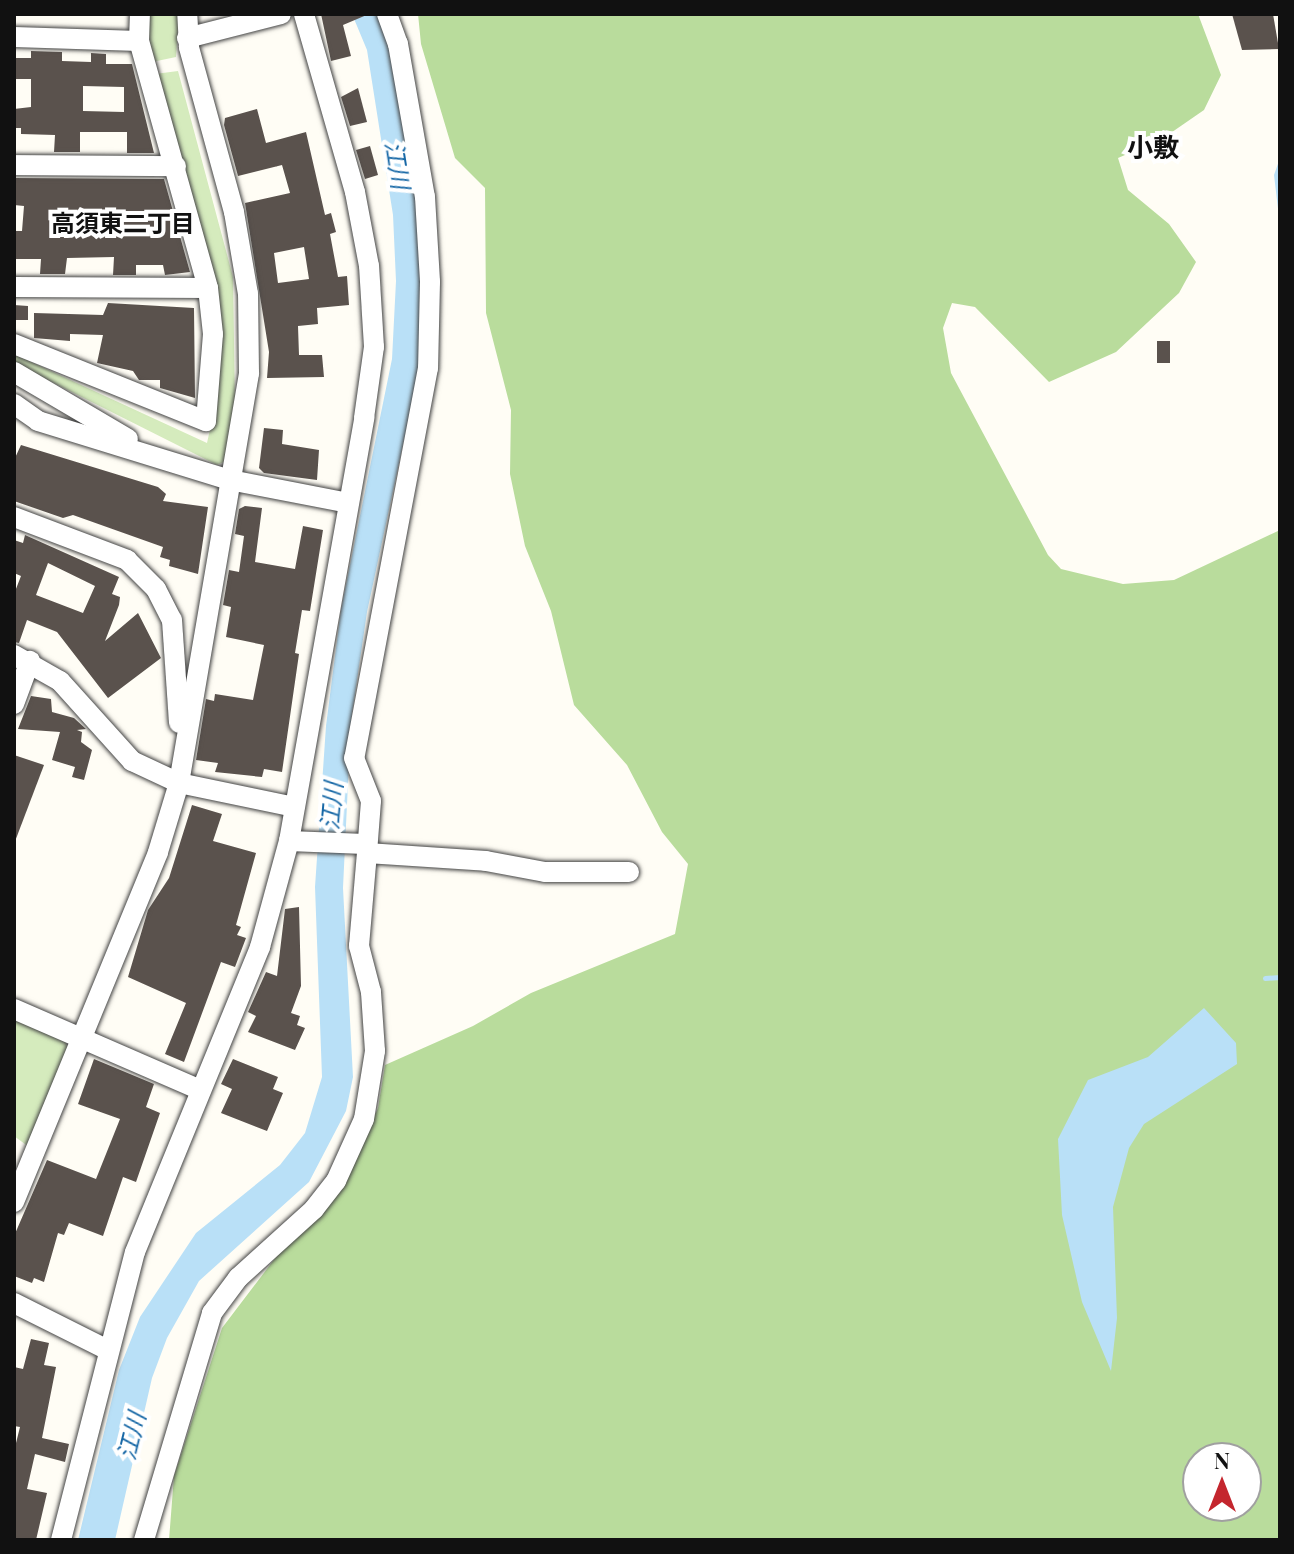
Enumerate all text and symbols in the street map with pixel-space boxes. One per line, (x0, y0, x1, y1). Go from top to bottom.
district label: 小敷 (1127, 131, 1179, 163)
water label: 江川 (380, 139, 416, 191)
district label: 高須東二丁目 (51, 209, 195, 237)
water label: 江川 (315, 781, 347, 831)
water label: 江川 (111, 1409, 151, 1463)
north arrow (1182, 1442, 1262, 1522)
text: N (1214, 1445, 1230, 1475)

